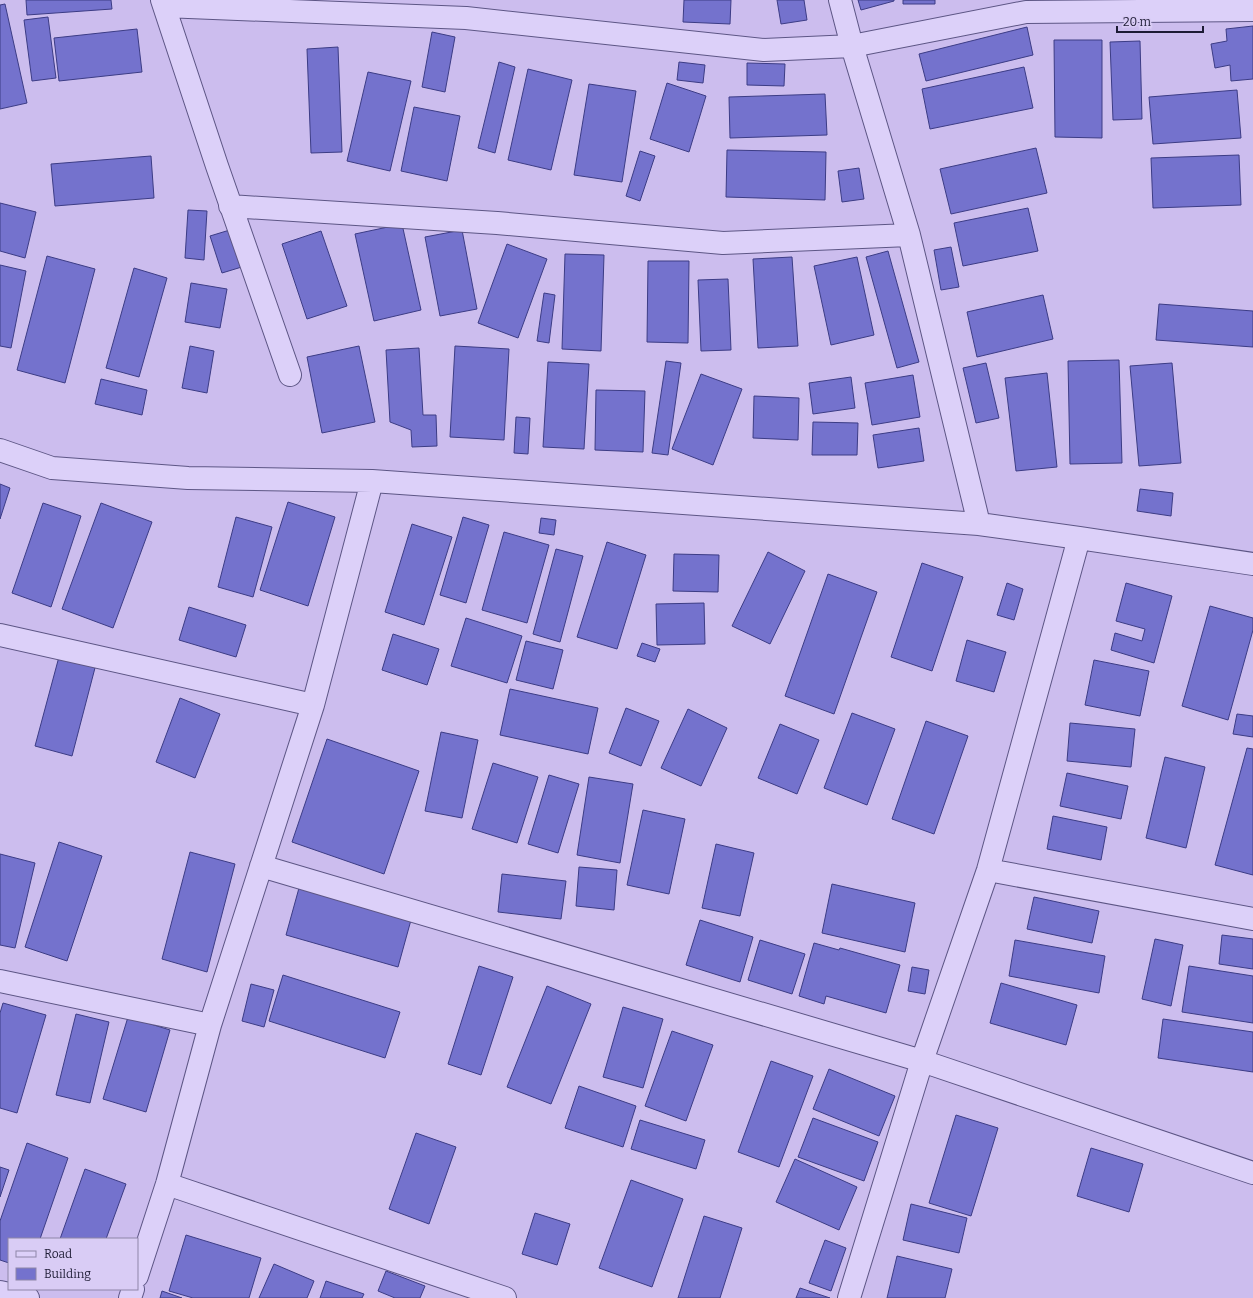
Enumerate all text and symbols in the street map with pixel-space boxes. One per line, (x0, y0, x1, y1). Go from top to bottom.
scale bar (1117, 8, 1203, 34)
text: 20 m (1123, 15, 1152, 29)
legend (8, 1238, 138, 1290)
text: Road (44, 1247, 72, 1261)
text: Building (44, 1267, 91, 1281)

